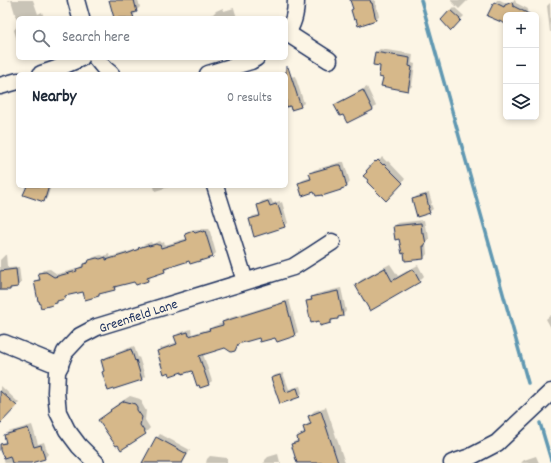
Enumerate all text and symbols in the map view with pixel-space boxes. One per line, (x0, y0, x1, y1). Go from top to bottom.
map controls (503, 12, 539, 120)
button: + (503, 12, 539, 48)
search box (16, 16, 288, 60)
icon: search (30, 27, 52, 49)
text: Search here (62, 27, 130, 49)
button: − (503, 48, 539, 84)
button: layers (503, 84, 539, 120)
text: Nearby (32, 86, 76, 110)
text: 0 results (227, 89, 272, 108)
street label: Greenfield Lane (97, 295, 181, 339)

